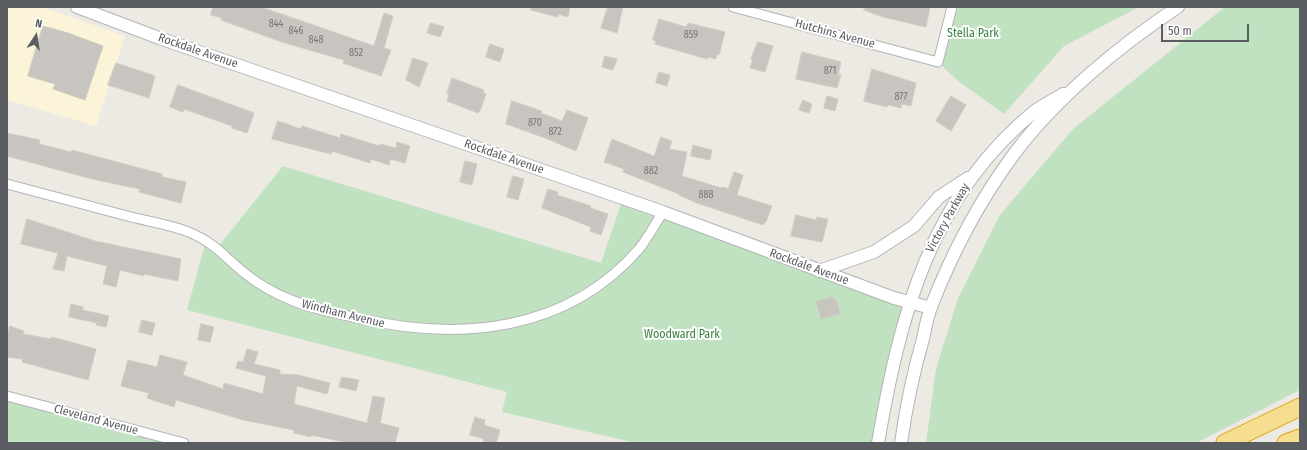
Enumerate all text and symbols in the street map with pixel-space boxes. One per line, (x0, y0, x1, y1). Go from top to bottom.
north arrow (16, 16, 56, 56)
street label: Hutchins Avenue (793, 16, 877, 52)
scale bar (1163, 16, 1251, 42)
text: N (34, 17, 43, 31)
house number: 844 (269, 18, 283, 30)
text: 50 m (1168, 24, 1192, 38)
house number: 846 (289, 25, 303, 37)
park label: Stella Park (947, 27, 999, 41)
house number: 859 (684, 29, 698, 41)
street label: Rockdale Avenue (156, 31, 240, 71)
house number: 848 (309, 34, 323, 46)
house number: 852 (349, 47, 363, 59)
house number: 871 (824, 65, 836, 77)
house number: 877 (895, 91, 907, 103)
house number: 870 (528, 117, 542, 129)
house number: 872 (548, 126, 562, 138)
street label: Rockdale Avenue (462, 137, 546, 177)
house number: 882 (644, 165, 658, 177)
street label: Victory Parkway (923, 181, 973, 255)
house number: 888 (699, 189, 713, 201)
street label: Rockdale Avenue (767, 246, 851, 288)
street label: Windham Avenue (300, 297, 386, 331)
park label: Woodward Park (644, 328, 720, 342)
street label: Cleveland Avenue (52, 402, 140, 438)

